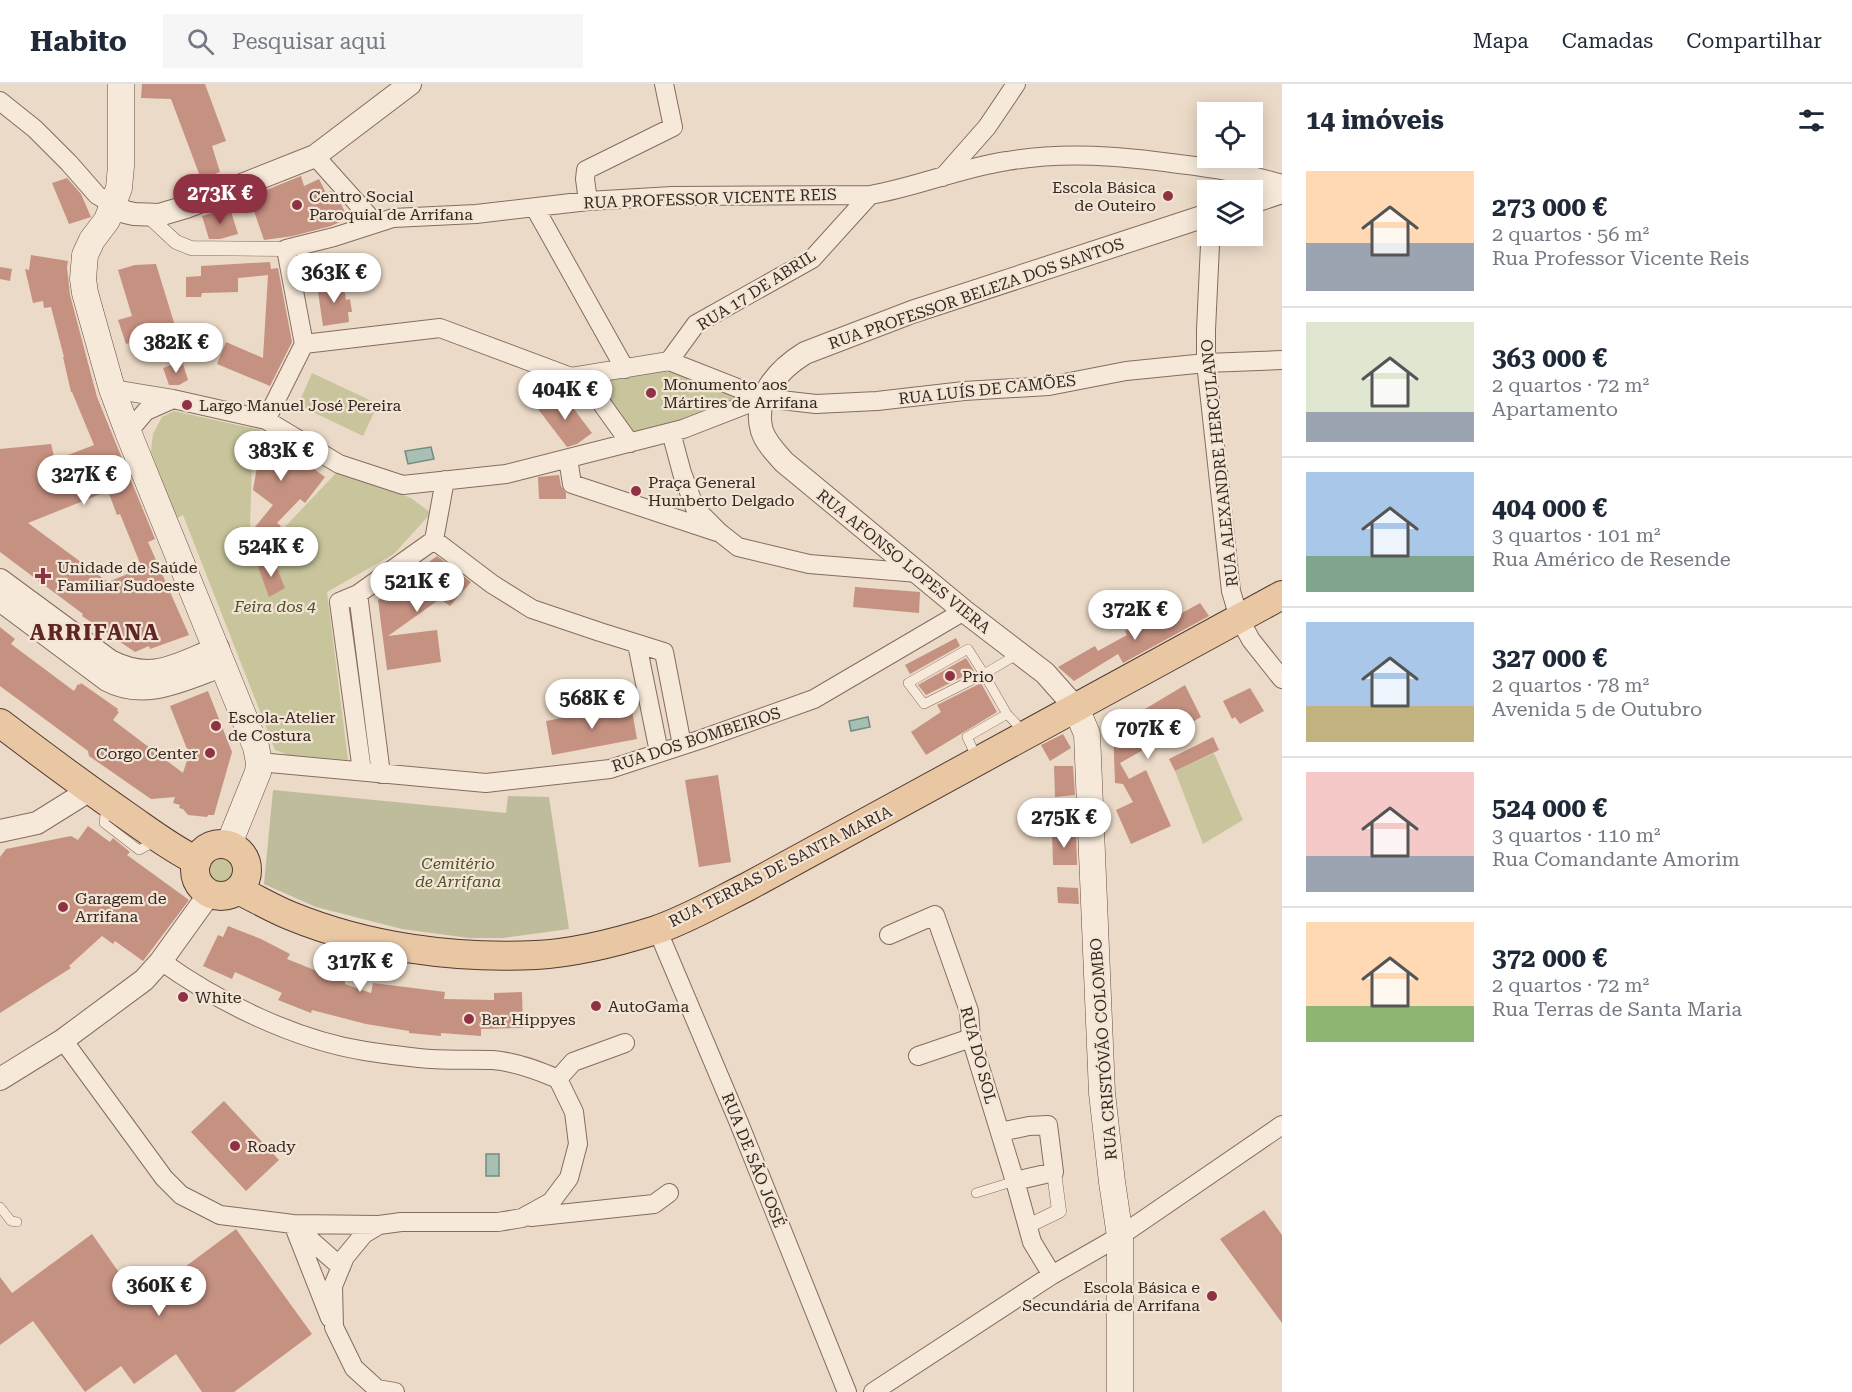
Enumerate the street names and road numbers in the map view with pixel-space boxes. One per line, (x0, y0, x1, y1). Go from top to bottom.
street label: RUA PROFESSOR VICENTE REIS (583, 185, 837, 212)
street label: RUA PROFESSOR BELEZA DOS SANTOS (826, 234, 1127, 353)
street label: RUA 17 DE ABRIL (694, 246, 819, 334)
street label: RUA ALEXANDRE HERCULANO (1197, 338, 1242, 588)
street label: RUA LUÍS DE CAMÕES (897, 371, 1077, 408)
street label: RUA AFONSO LOPES VIERA (813, 485, 995, 638)
street label: RUA DOS BOMBEIROS (609, 703, 783, 776)
street label: RUA TERRAS DE SANTA MARIA (666, 801, 896, 931)
street label: RUA CRISTÓVÃO COLOMBO (1086, 937, 1121, 1161)
street label: RUA DO SOL (956, 1004, 1001, 1106)
street label: RUA DE SÃO JOSÉ (718, 1090, 789, 1231)

